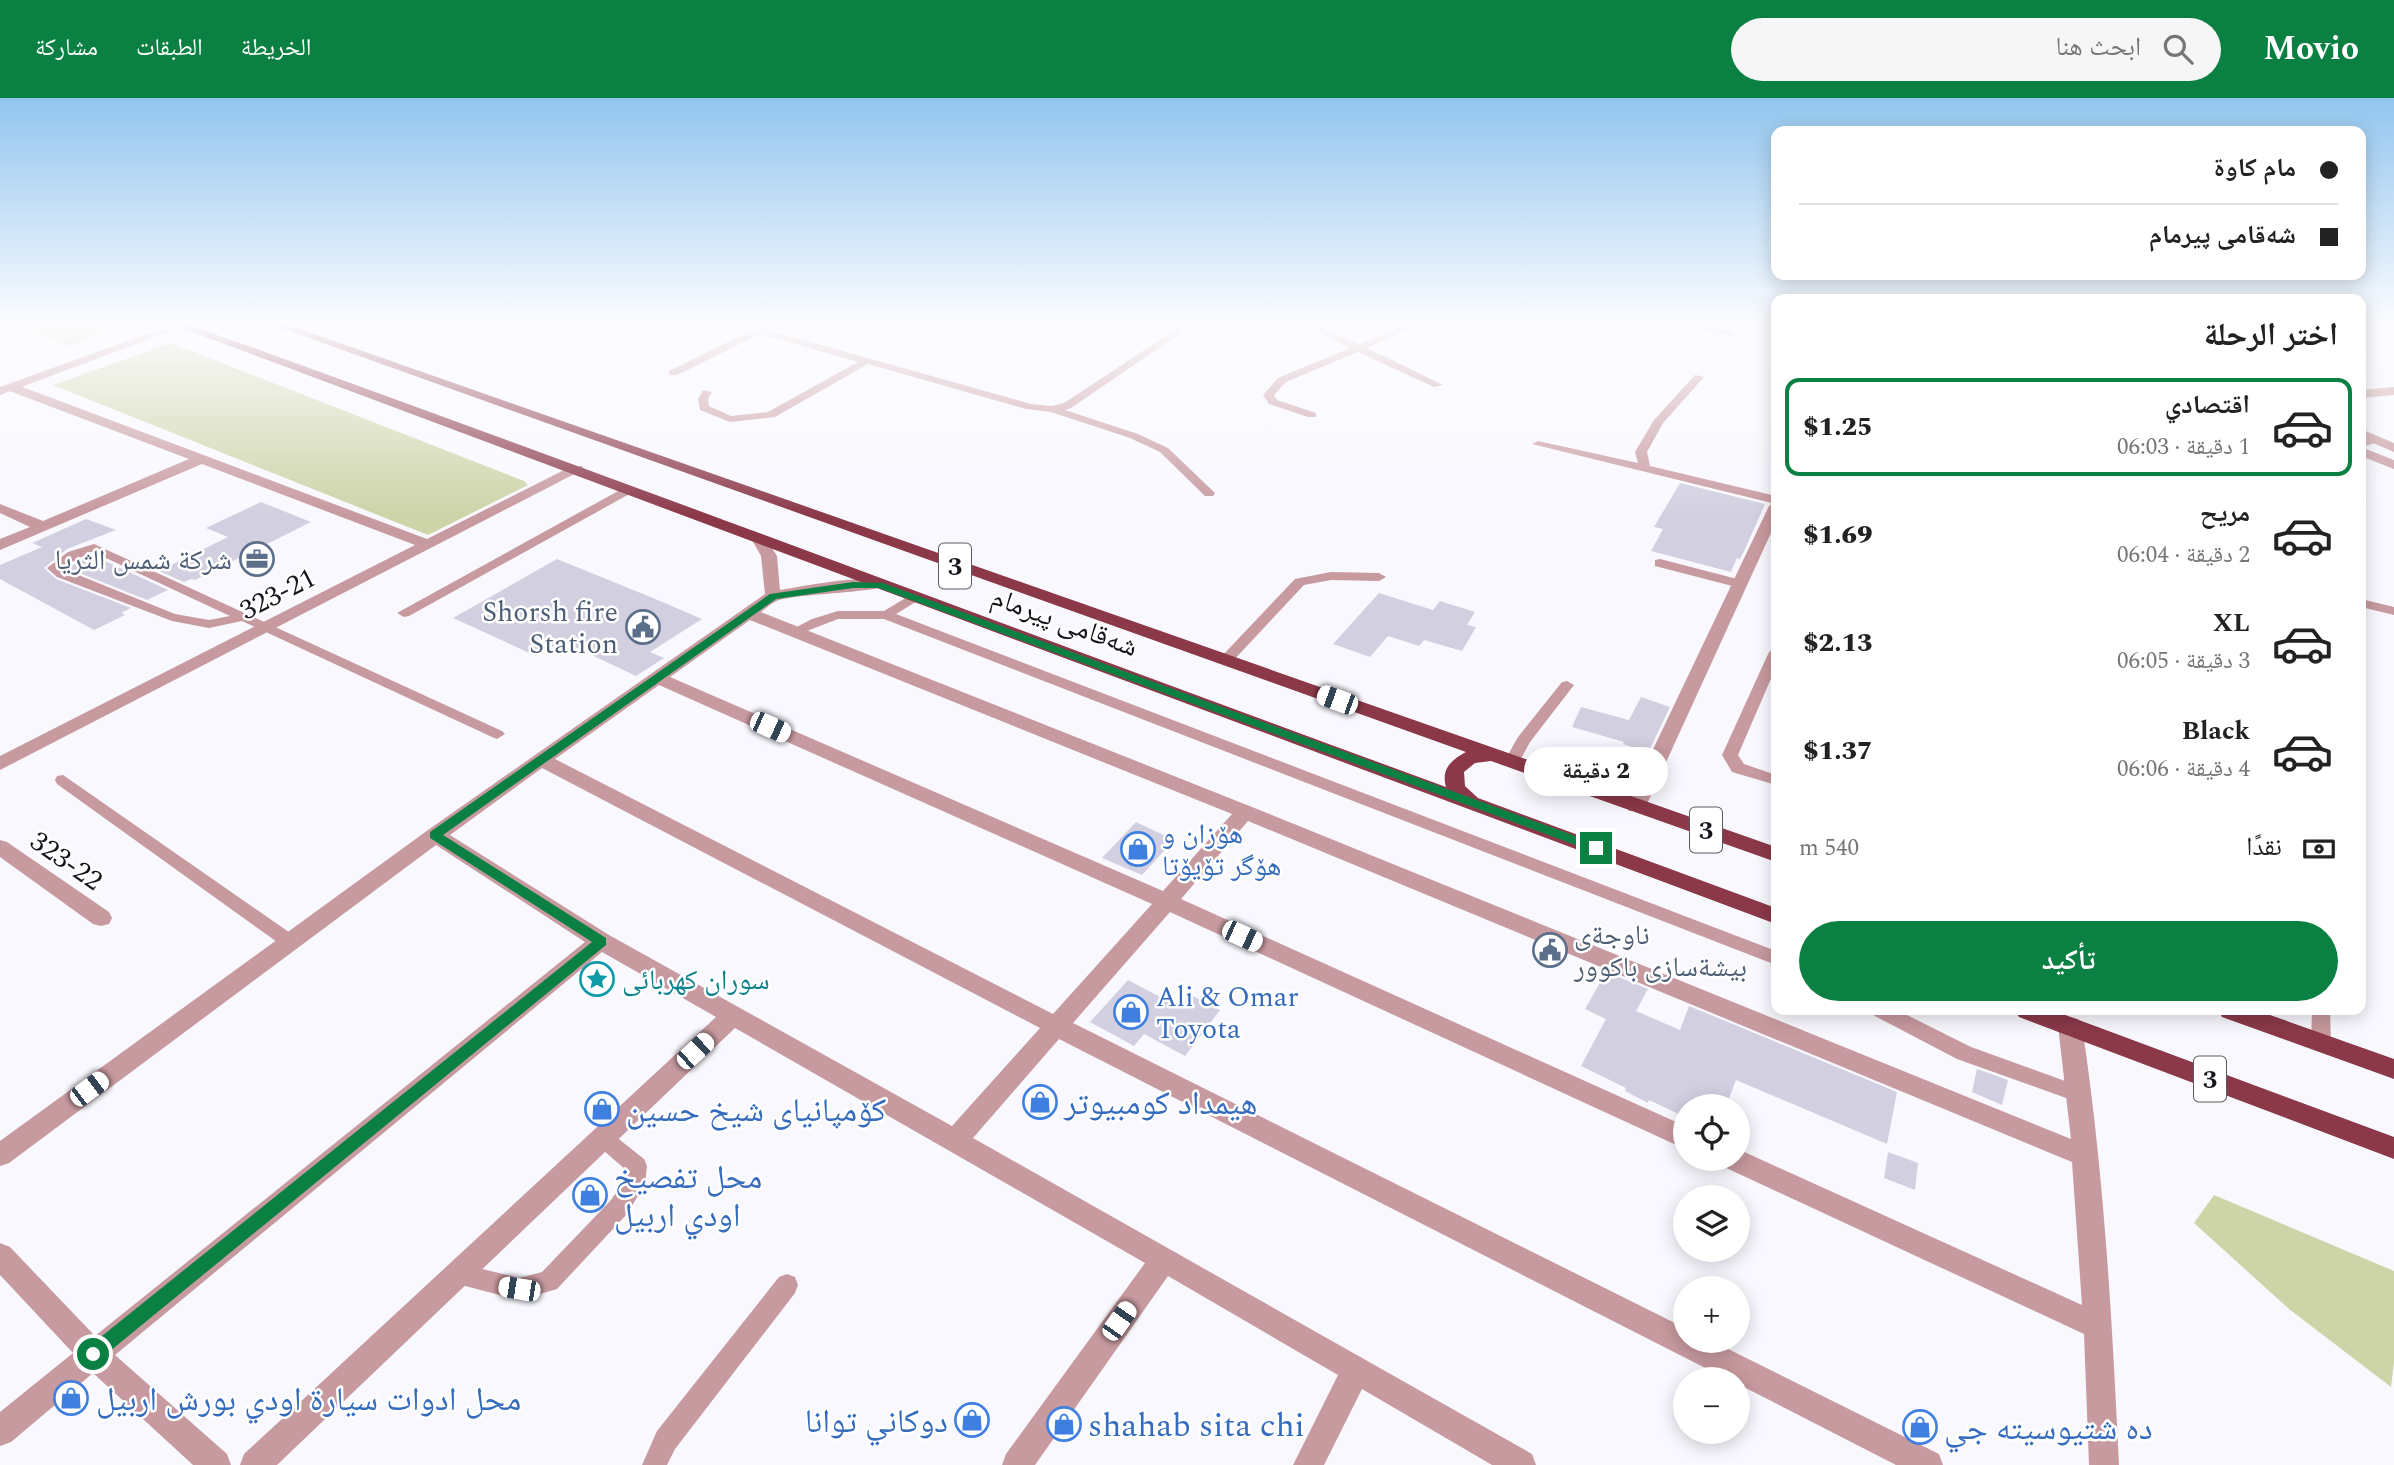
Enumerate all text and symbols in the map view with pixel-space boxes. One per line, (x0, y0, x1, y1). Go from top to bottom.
search box (1731, 18, 2221, 81)
text: Movio (2263, 24, 2359, 74)
text: ابحث هنا (2055, 27, 2141, 67)
text: مشاركة (35, 30, 98, 66)
text: الطبقات (136, 30, 203, 66)
text: الخريطة (241, 30, 311, 66)
icon: search (2159, 30, 2197, 68)
text: مام كاوة (2214, 148, 2296, 188)
text: شەقامی پیرمام (2149, 215, 2296, 255)
text: اختر الرحلة (2204, 311, 2338, 360)
text: اقتصادي (2165, 385, 2250, 425)
icon: car (2271, 396, 2334, 459)
text: $1.25 (1803, 407, 1873, 447)
text: 1 دقيقة · 06:03 (2117, 430, 2250, 465)
text: مريح (2200, 493, 2250, 533)
icon: car (2271, 504, 2334, 567)
text: $1.69 (1803, 515, 1873, 555)
text: 2 دقيقة · 06:04 (2117, 538, 2250, 573)
place label: شركة شمس الثريا (55, 539, 232, 582)
office icon: شركة شمس الثريا (238, 540, 276, 578)
road number: 3 (939, 544, 971, 588)
street label: 323-21 (232, 557, 323, 632)
street label: شەقامی پیرمام (985, 576, 1144, 669)
place label: Shorsh fire Station (482, 591, 618, 666)
text: XL (2213, 603, 2250, 643)
public building icon: Shorsh fire Station (624, 608, 662, 646)
icon: car (2271, 612, 2334, 675)
text: $2.13 (1803, 623, 1873, 663)
text: 3 دقيقة · 06:05 (2117, 644, 2250, 679)
car (1314, 683, 1361, 717)
car (747, 709, 794, 745)
text: Black (2182, 711, 2250, 751)
icon: car (2271, 720, 2334, 783)
text: $1.37 (1803, 731, 1873, 771)
callout: 2 دقيقة (1524, 746, 1668, 796)
text: 4 دقيقة · 06:06 (2117, 752, 2250, 787)
text: 2 دقيقة (1562, 754, 1630, 789)
road number: 3 (1690, 808, 1722, 852)
place label: هۆزان و هۆگر تۆیۆتا (1162, 813, 1281, 888)
street label: 323-22 (21, 821, 111, 902)
text: نقدًا (2246, 827, 2282, 867)
shop icon: هۆزان و هۆگر تۆیۆتا (1119, 830, 1157, 868)
icon: cash (2300, 830, 2338, 868)
text: 540 m (1799, 831, 1859, 866)
route end (1580, 832, 1612, 864)
place label: ناوجةى بيشةسازى باكوور (1573, 914, 1747, 989)
car (1219, 918, 1266, 954)
button: تأكيد (1799, 921, 2338, 1001)
public building icon: ناوجةى بيشةسازى باكوور (1531, 931, 1569, 969)
place label: سوران کهربائی (622, 959, 770, 1002)
place icon: سوران کهربائی (578, 960, 616, 998)
place label: Ali & Omar Toyota (1156, 976, 1299, 1051)
shop icon: Ali & Omar Toyota (1112, 993, 1150, 1031)
car (673, 1029, 718, 1073)
road number: 3 (2194, 1056, 2226, 1102)
car (66, 1068, 113, 1110)
place label: هيمداد كومبيوتر (1063, 1079, 1257, 1129)
shop icon: هيمداد كومبيوتر (1021, 1083, 1059, 1121)
place label: کۆمپانیای شیخ حسین (626, 1086, 887, 1136)
shop icon: کۆمپانیای شیخ حسین (583, 1090, 621, 1128)
map controls (1673, 1094, 1750, 1444)
button: locate (1673, 1094, 1750, 1171)
place label: محل تفصيخ اودي اربيل (614, 1153, 762, 1241)
shop icon: محل تفصيخ اودي اربيل (571, 1176, 609, 1214)
button: layers (1673, 1185, 1750, 1262)
car (497, 1275, 542, 1303)
button: + (1673, 1276, 1750, 1353)
car (1099, 1298, 1140, 1344)
route start (77, 1338, 109, 1370)
button: − (1673, 1367, 1750, 1444)
place label: محل ادوات سيارة اودي بورش اربيل (96, 1375, 521, 1425)
shop icon: محل ادوات سيارة اودي بورش اربيل (52, 1379, 90, 1417)
place label: دوکاني توانا (805, 1397, 948, 1447)
shop icon: دوکاني توانا (953, 1401, 991, 1439)
place label: shahab sita chi (1088, 1401, 1305, 1451)
place label: ده شتيوسيته جي (1944, 1404, 2153, 1454)
shop icon: shahab sita chi (1045, 1405, 1083, 1443)
shop icon: ده شتيوسيته جي (1901, 1408, 1939, 1446)

